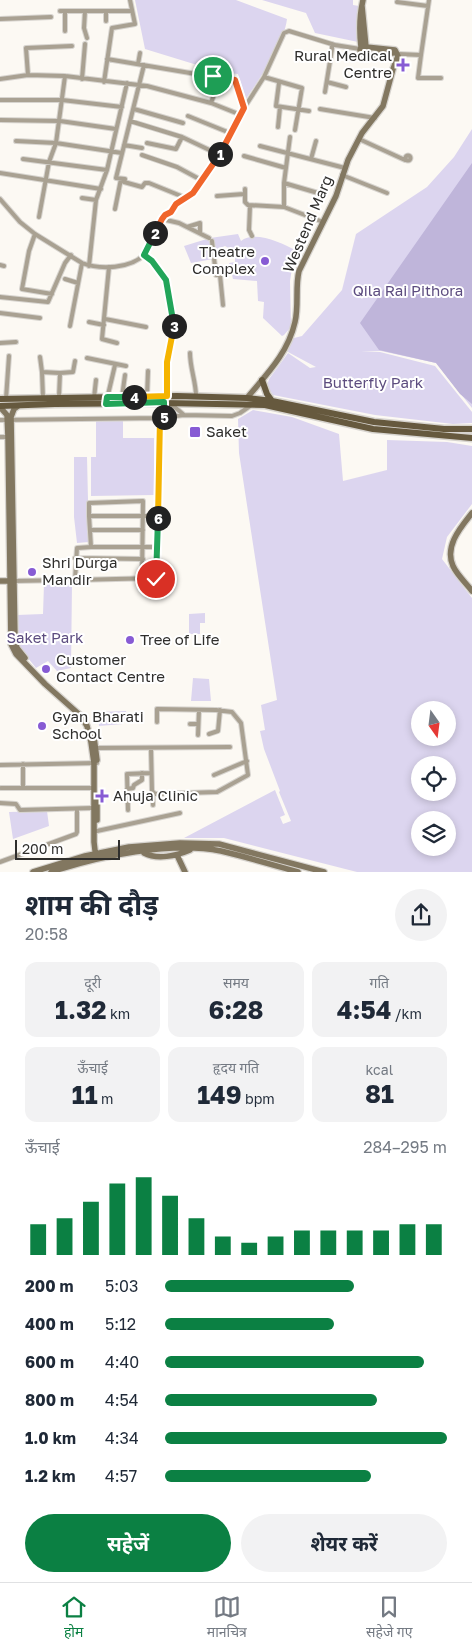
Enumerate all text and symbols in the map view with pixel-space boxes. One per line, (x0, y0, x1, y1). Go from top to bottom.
place label: Rural Medical Centre (294, 46, 392, 81)
pin (192, 55, 234, 97)
marker: Rural Medical Centre (396, 58, 410, 72)
icon: arrive (199, 62, 227, 90)
pin: 1 (208, 142, 232, 166)
text: 1 (217, 146, 224, 163)
street label: Westend Marg (279, 172, 336, 275)
pin: 2 (142, 220, 168, 246)
text: 2 (151, 225, 160, 242)
place label: Theatre Complex (192, 242, 255, 277)
marker: Theatre Complex (259, 255, 271, 267)
park label: Qila Rai Pithora (353, 281, 463, 299)
pin: 3 (162, 314, 186, 338)
text: 3 (170, 318, 179, 335)
park label: Butterfly Park (323, 373, 424, 391)
pin: 4 (122, 384, 146, 410)
text: 4 (130, 389, 139, 406)
pin: 5 (152, 404, 176, 430)
text: 5 (160, 409, 169, 426)
place label: Saket (206, 422, 247, 440)
marker: Saket (188, 425, 202, 439)
pin: 6 (146, 506, 170, 530)
text: 6 (154, 510, 163, 527)
place label: Shri Durga Mandir (42, 553, 117, 588)
pin (135, 558, 177, 600)
icon: check (142, 565, 170, 593)
marker: Shri Durga Mandir (26, 566, 38, 578)
park label: Saket Park (6, 628, 84, 646)
place label: Tree of Life (140, 630, 220, 648)
marker: Tree of Life (124, 634, 136, 646)
place label: Customer Contact Centre (56, 650, 165, 685)
marker: Customer Contact Centre (40, 663, 52, 675)
north arrow (411, 701, 456, 746)
map controls (411, 701, 456, 856)
place label: Gyan Bharati School (52, 707, 144, 742)
marker: Gyan Bharati School (36, 720, 48, 732)
button: locate (411, 756, 456, 801)
place label: Ahuja Clinic (113, 786, 198, 804)
marker: Ahuja Clinic (95, 789, 109, 803)
button: layers (411, 811, 456, 856)
scale bar (15, 837, 120, 860)
text: 200 m (22, 840, 63, 857)
text: शाम की दौड़ (25, 888, 158, 921)
button: share (395, 889, 447, 941)
text: 20:58 (25, 924, 68, 944)
text: दूरी (84, 974, 101, 991)
text: समय (223, 974, 249, 991)
text: गति (370, 974, 389, 991)
text: 1.32 (55, 994, 106, 1025)
text: 6:28 (208, 994, 264, 1025)
text: 4:54 (337, 994, 391, 1025)
text: km (106, 1005, 130, 1022)
text: /km (391, 1005, 422, 1022)
text: ऊँचाई (77, 1059, 108, 1076)
text: हृदय गति (213, 1059, 259, 1076)
text: kcal (365, 1061, 393, 1078)
text: 81 (365, 1078, 394, 1109)
text: 11 (72, 1079, 98, 1110)
text: 149 (197, 1079, 242, 1110)
text: m (98, 1090, 113, 1107)
text: bpm (242, 1090, 275, 1107)
text: ऊँचाई (25, 1137, 60, 1157)
text: 284–295 m (363, 1137, 447, 1157)
text: 200 m (25, 1276, 74, 1296)
text: 5:03 (105, 1276, 138, 1296)
text: 400 m (25, 1314, 74, 1334)
text: 5:12 (105, 1314, 136, 1334)
text: 600 m (25, 1352, 74, 1372)
text: 4:40 (105, 1352, 139, 1372)
text: 800 m (25, 1390, 74, 1410)
text: 4:54 (105, 1390, 139, 1410)
text: 1.0 km (25, 1428, 76, 1448)
text: 4:34 (105, 1428, 139, 1448)
text: 1.2 km (25, 1466, 75, 1486)
text: 4:57 (105, 1466, 137, 1486)
button: सहेजें (25, 1514, 231, 1572)
button: शेयर करें (241, 1514, 447, 1572)
tab: होम (60, 1593, 88, 1643)
tab: मानचित्र (207, 1593, 247, 1643)
tab: सहेजे गए (366, 1593, 412, 1643)

